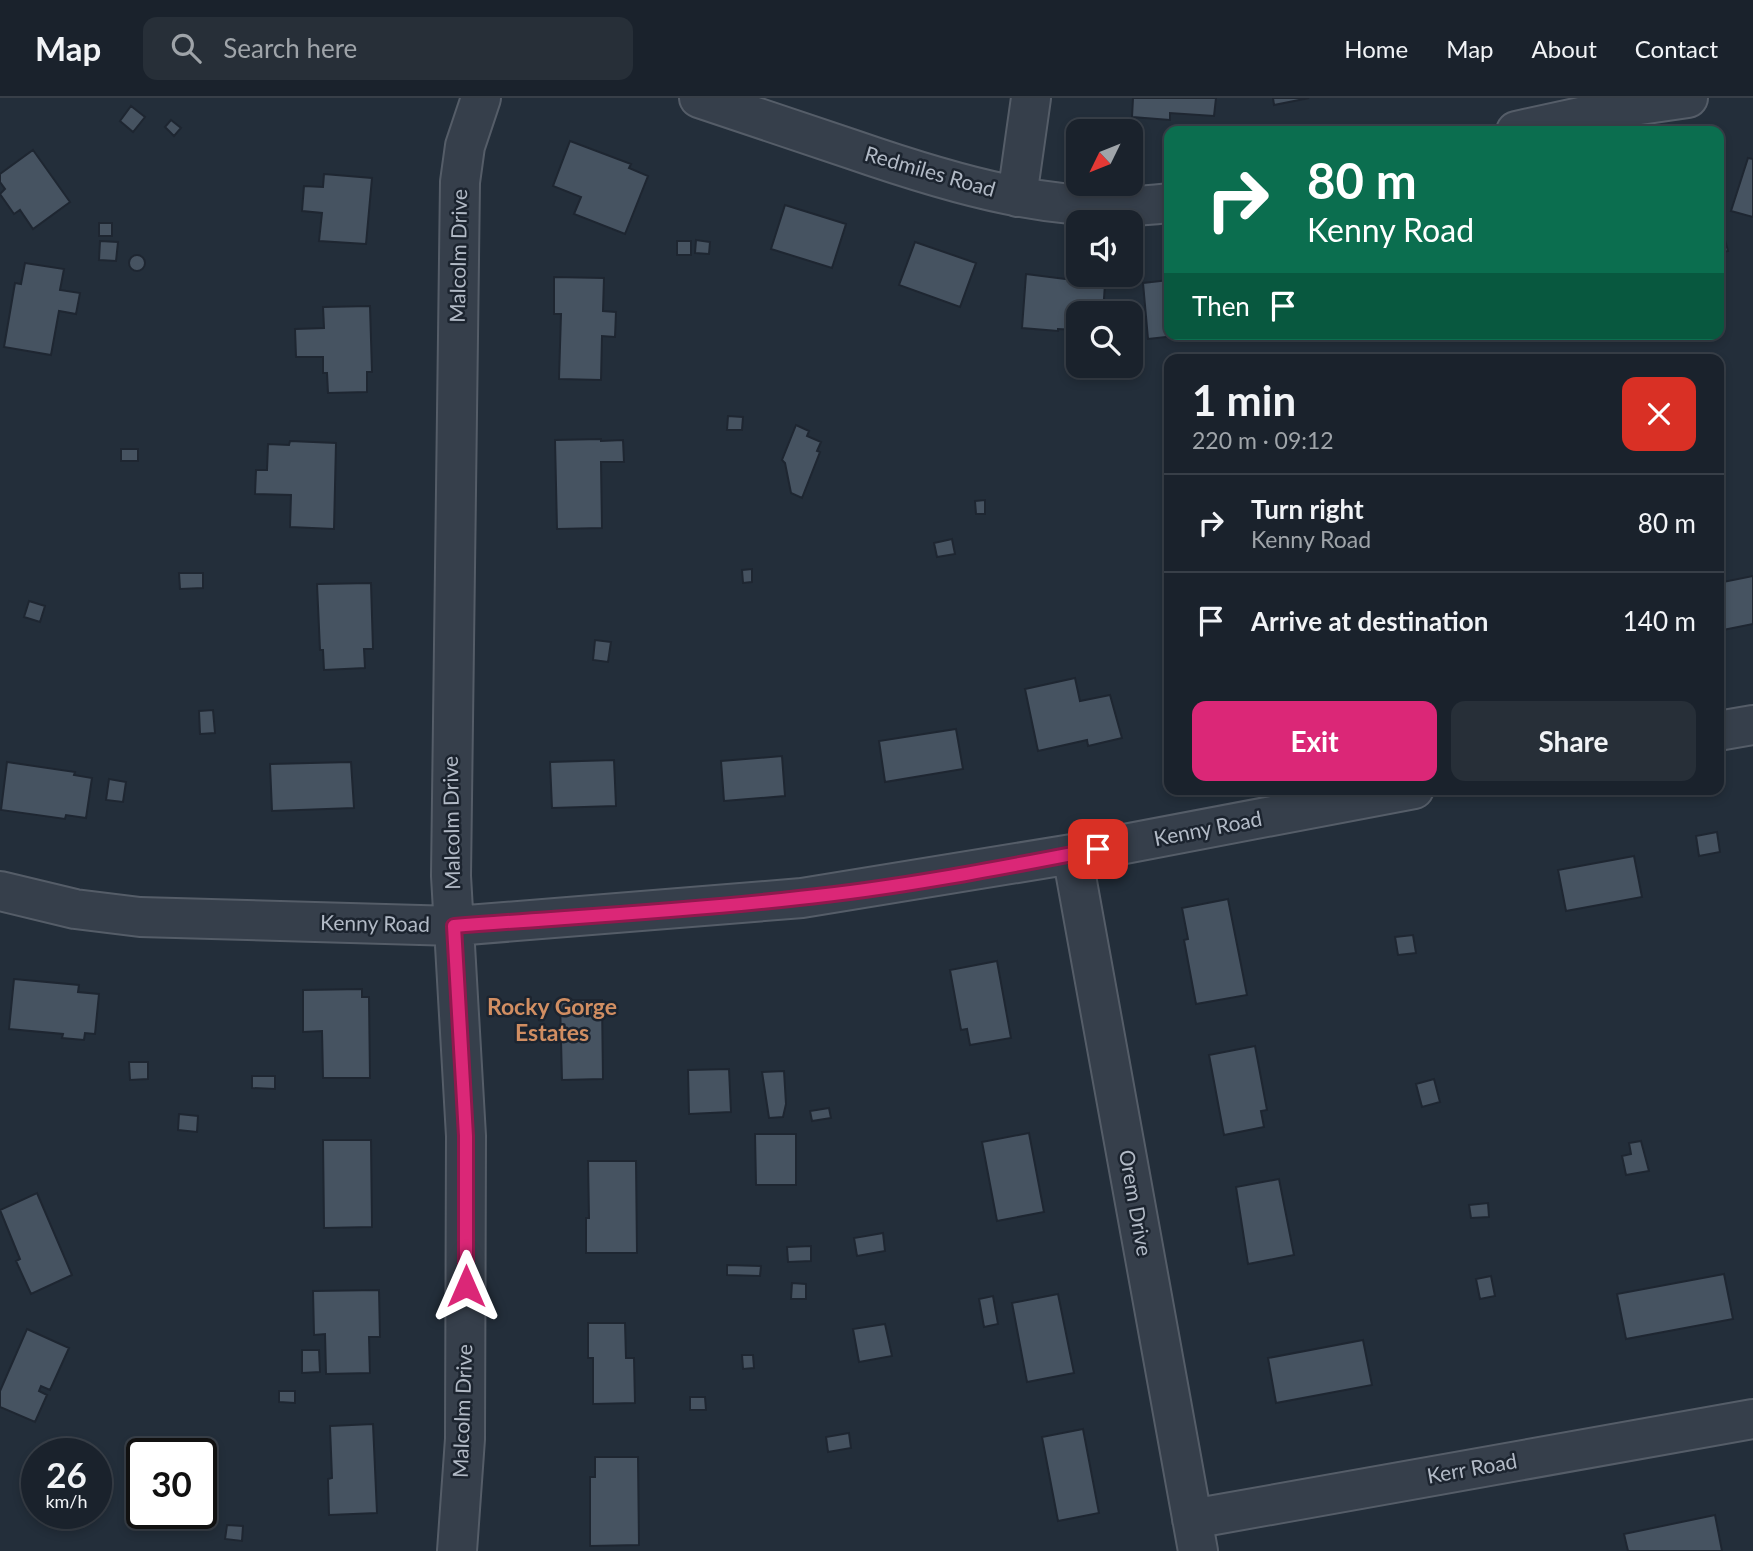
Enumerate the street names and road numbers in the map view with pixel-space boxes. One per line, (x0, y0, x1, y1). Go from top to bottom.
street label: Redmiles Road (862, 140, 999, 201)
street label: Malcolm Drive (444, 189, 471, 323)
street label: Malcolm Drive (437, 756, 464, 890)
street label: Kenny Road (1152, 805, 1264, 850)
street label: Kenny Road (320, 909, 430, 936)
street label: Orem Drive (1115, 1148, 1158, 1258)
street label: Malcolm Drive (447, 1344, 476, 1478)
street label: Kerr Road (1425, 1447, 1519, 1488)

